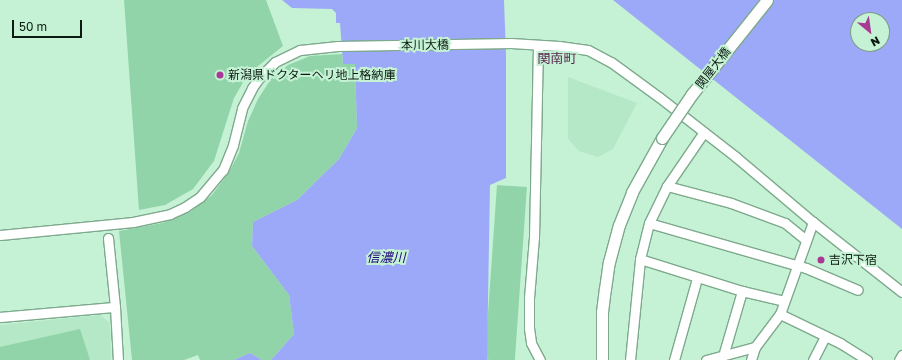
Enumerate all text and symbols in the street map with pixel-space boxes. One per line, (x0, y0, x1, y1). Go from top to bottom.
scale bar (14, 12, 84, 38)
north arrow (850, 12, 890, 52)
text: 50 m (19, 19, 47, 34)
text: N (869, 34, 882, 50)
street label: 本川大橋 (401, 37, 449, 53)
street label: 関屋大橋 (693, 45, 733, 91)
district label: 関南町 (538, 50, 576, 66)
place label: 新潟県ドクターヘリ地上格納庫 (228, 68, 396, 82)
marker: 新潟県ドクターヘリ地上格納庫 (215, 70, 225, 80)
water label: 信濃川 (367, 249, 405, 265)
place label: 吉沢下宿 (829, 253, 877, 267)
marker: 吉沢下宿 (816, 255, 826, 265)

